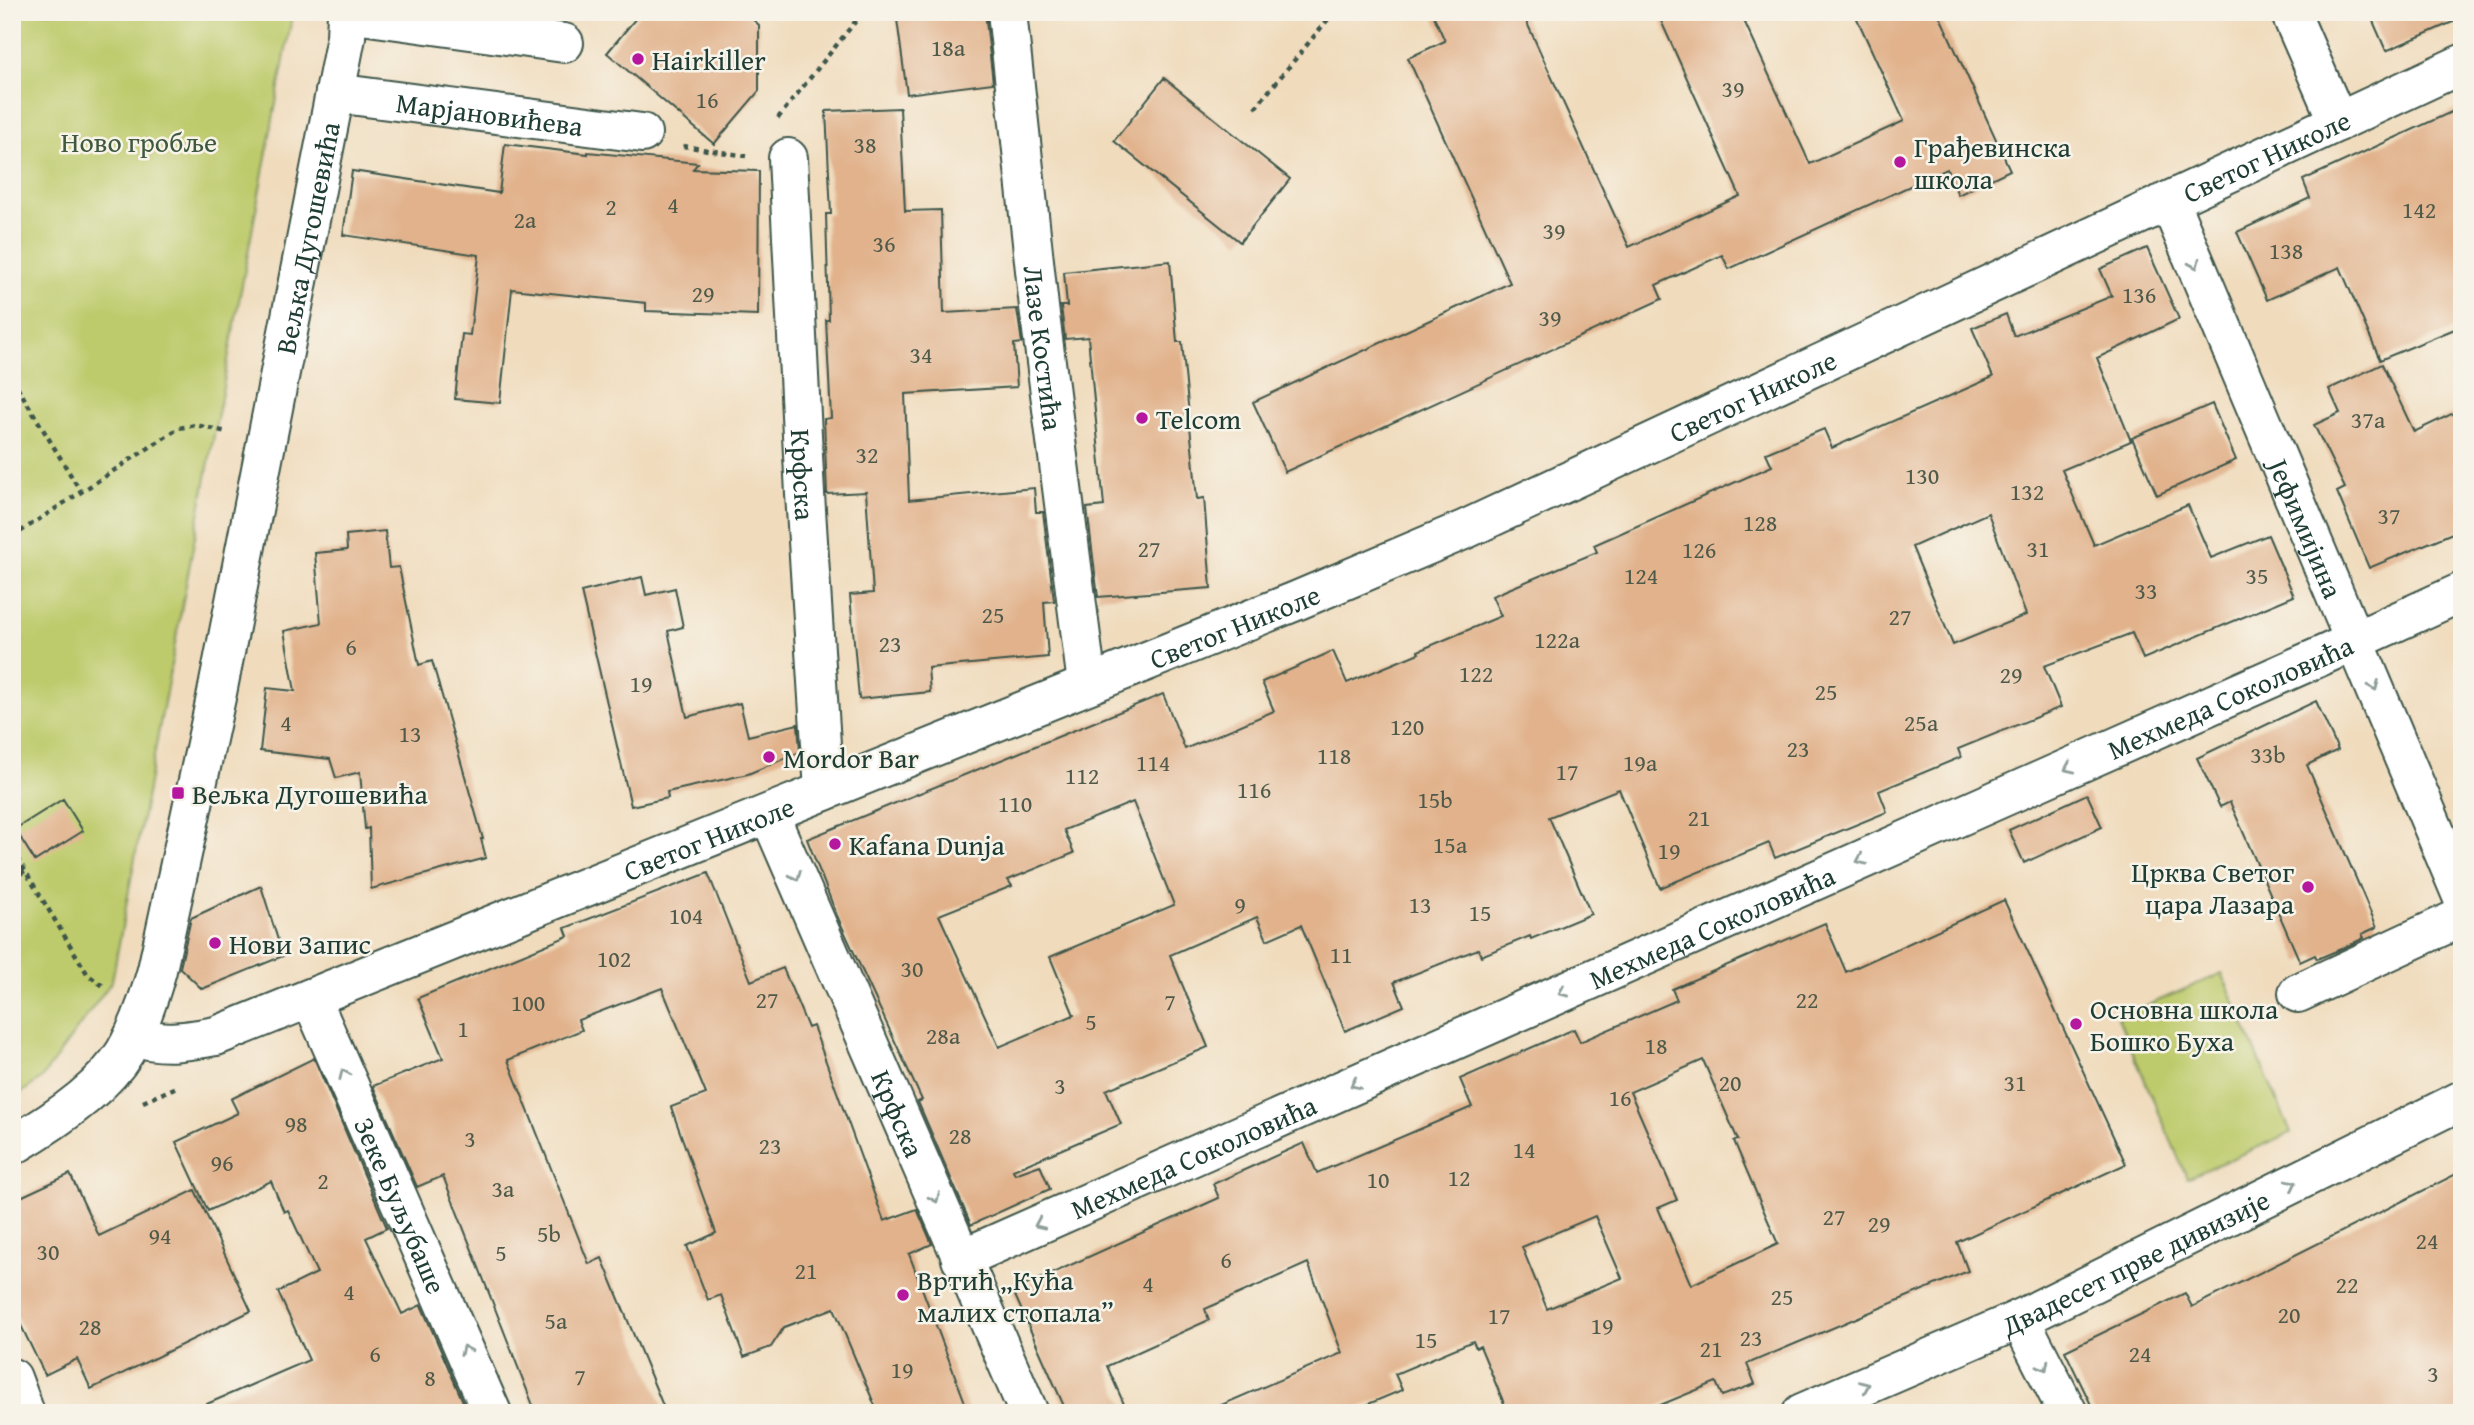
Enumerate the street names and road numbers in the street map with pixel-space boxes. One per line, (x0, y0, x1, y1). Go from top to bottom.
street label: Марјановићева (394, 81, 586, 146)
street label: Светог Николе (2176, 99, 2357, 212)
street label: Вељка Дугошевића (264, 117, 350, 357)
street label: Лазе Костића (1014, 263, 1075, 433)
street label: Светог Николе (1662, 339, 1843, 452)
street label: Крфска (781, 428, 827, 522)
street label: Јефимијина (2258, 449, 2355, 605)
street label: Светог Николе (1143, 573, 1326, 679)
street label: Мехмеда Соколовића (2101, 624, 2360, 769)
street label: Светог Николе (617, 785, 800, 890)
street label: Мехмеда Соколовића (1582, 854, 1842, 999)
street label: Крфска (862, 1063, 936, 1164)
street label: Мехмеда Соколовића (1064, 1083, 1323, 1228)
street label: Зеке Буљубаше (345, 1111, 458, 1300)
street label: Двадесет прве дивизије (1994, 1178, 2276, 1346)

